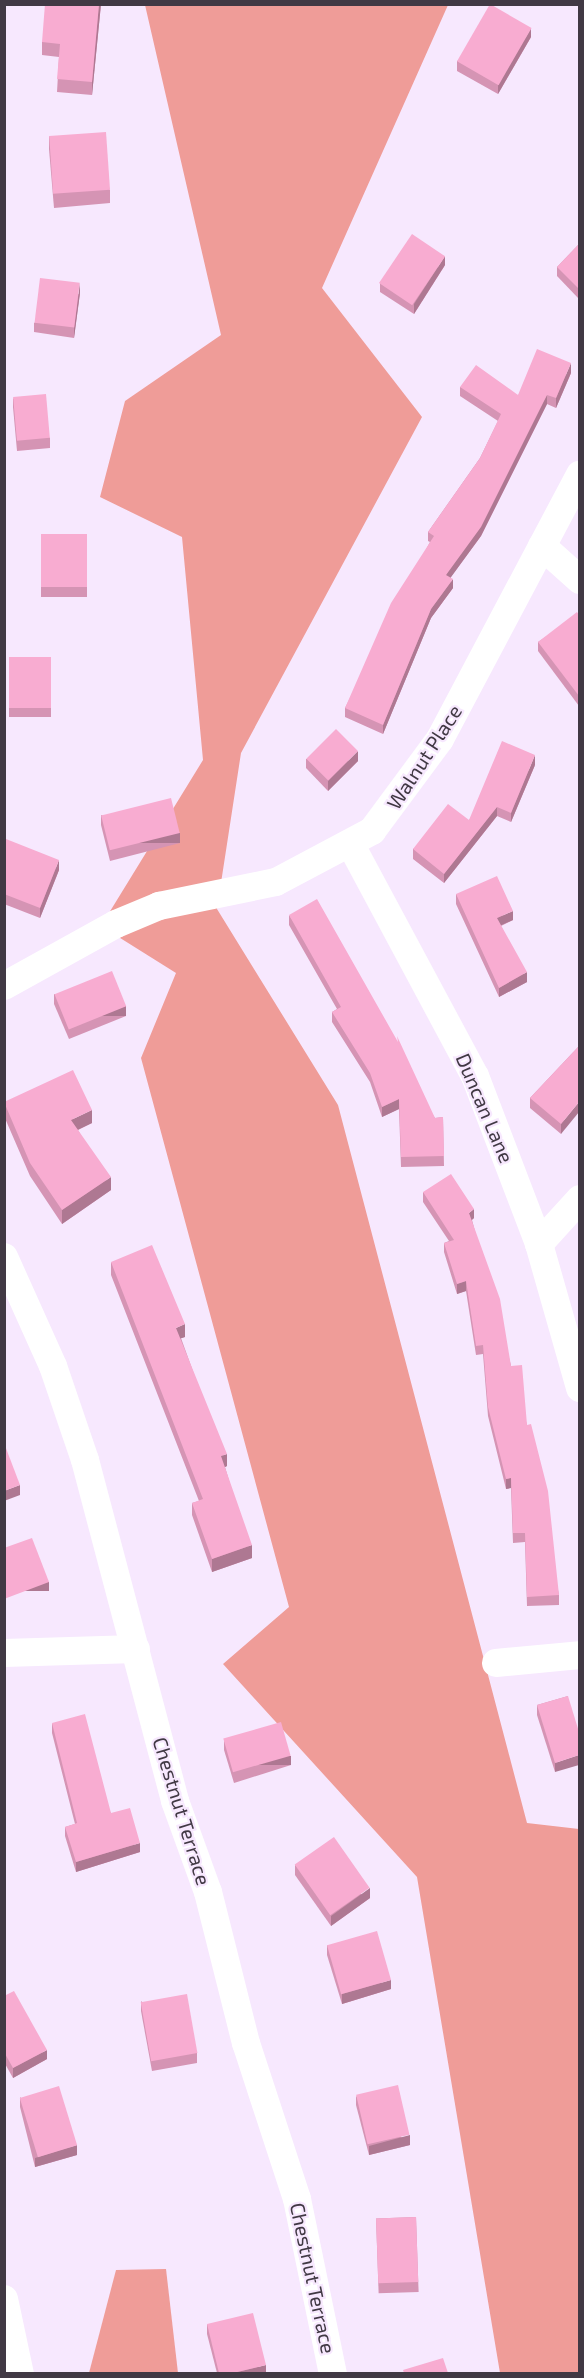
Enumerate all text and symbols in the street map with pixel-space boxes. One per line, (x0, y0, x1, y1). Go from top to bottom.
street label: Walnut Place (381, 700, 467, 814)
street label: Duncan Lane (451, 1050, 519, 1166)
street label: Chestnut Terrace (148, 1734, 216, 1888)
street label: Chestnut Terrace (285, 2200, 341, 2356)

